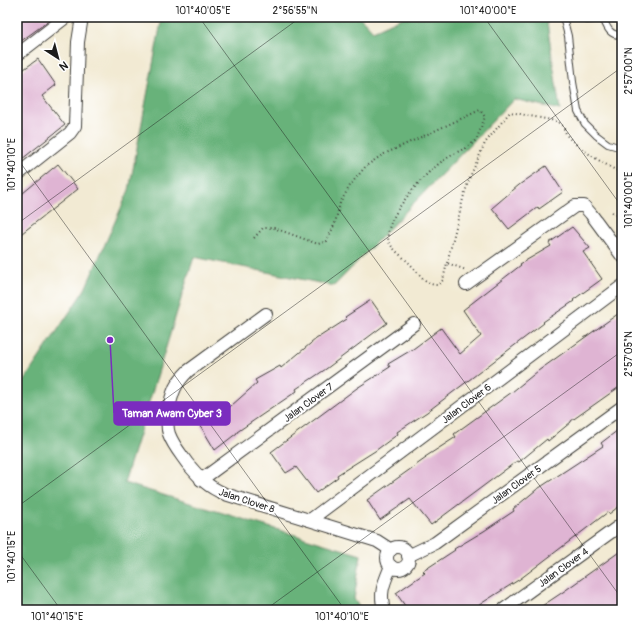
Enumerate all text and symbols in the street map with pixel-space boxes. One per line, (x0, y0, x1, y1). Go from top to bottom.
text: 101°40'05"E (175, 5, 231, 17)
text: 2°56'55"N (273, 5, 318, 17)
text: 101°40'00"E (460, 5, 516, 17)
north arrow (38, 38, 78, 78)
text: 2°57'00"N (623, 47, 635, 95)
text: N (56, 58, 70, 73)
text: 101°40'10"E (6, 138, 18, 192)
text: 101°40'00"E (623, 172, 635, 228)
text: 2°57'05"N (623, 331, 635, 377)
street label: Jalan Clover 7 (281, 380, 336, 425)
street label: Jalan Clover 6 (439, 381, 494, 426)
callout: Taman Awam Cyber 3 (114, 402, 230, 425)
text: Taman Awam Cyber 3 (121, 407, 222, 420)
street label: Jalan Clover 5 (489, 463, 544, 507)
street label: Jalan Clover 8 (217, 486, 276, 516)
text: 101°40'15"E (6, 531, 18, 583)
street label: Jalan Clover 4 (536, 546, 591, 590)
text: 101°40'15"E (31, 611, 83, 623)
text: 101°40'10"E (315, 611, 369, 623)

